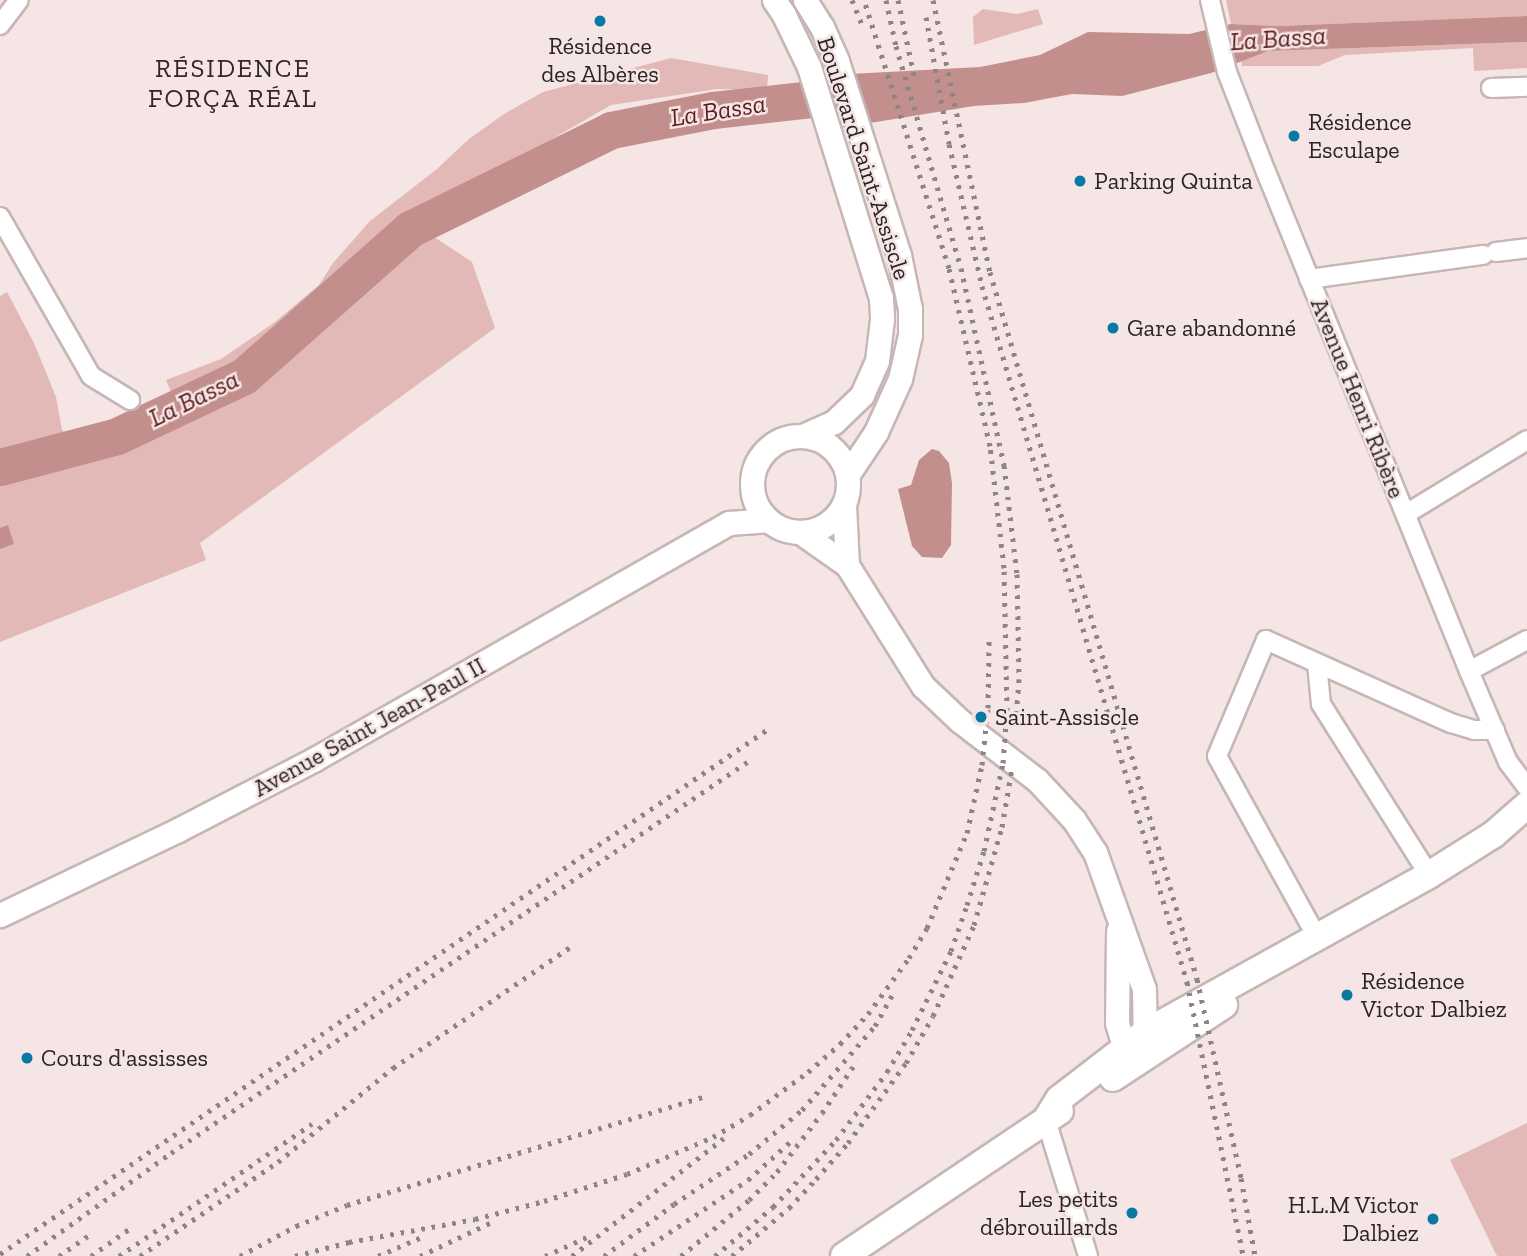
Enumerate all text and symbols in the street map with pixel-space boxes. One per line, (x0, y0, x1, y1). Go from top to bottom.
marker: Résidence des Albères (592, 13, 608, 29)
water label: La Bassa (1229, 20, 1327, 58)
place label: Résidence des Albères (541, 32, 659, 88)
street label: Boulevard Saint-Assiscle (811, 33, 917, 283)
district label: RÉSIDENCE FORÇA RÉAL (149, 53, 317, 114)
water label: La Bassa (668, 88, 768, 134)
place label: Résidence Esculape (1308, 108, 1412, 164)
marker: Résidence Esculape (1286, 128, 1302, 144)
place label: Parking Quinta (1094, 167, 1253, 195)
marker: Parking Quinta (1072, 173, 1088, 189)
street label: Avenue Henri Ribère (1305, 294, 1411, 502)
place label: Gare abandonné (1127, 314, 1296, 342)
marker: Gare abandonné (1105, 320, 1121, 336)
water label: La Bassa (144, 364, 244, 434)
street label: Avenue Saint Jean-Paul II (248, 651, 490, 803)
place label: Saint-Assiscle (995, 703, 1139, 731)
marker: Saint-Assiscle (973, 709, 989, 725)
place label: Résidence Victor Dalbiez (1361, 967, 1507, 1023)
marker: Résidence Victor Dalbiez (1339, 987, 1355, 1003)
place label: Cours d'assisses (41, 1044, 208, 1072)
marker: Cours d'assisses (19, 1050, 35, 1066)
place label: Les petits débrouillards (980, 1185, 1118, 1241)
place label: H.L.M Victor Dalbiez (1287, 1191, 1419, 1247)
marker: Les petits débrouillards (1124, 1205, 1140, 1221)
marker: H.L.M Victor Dalbiez (1425, 1211, 1441, 1227)

